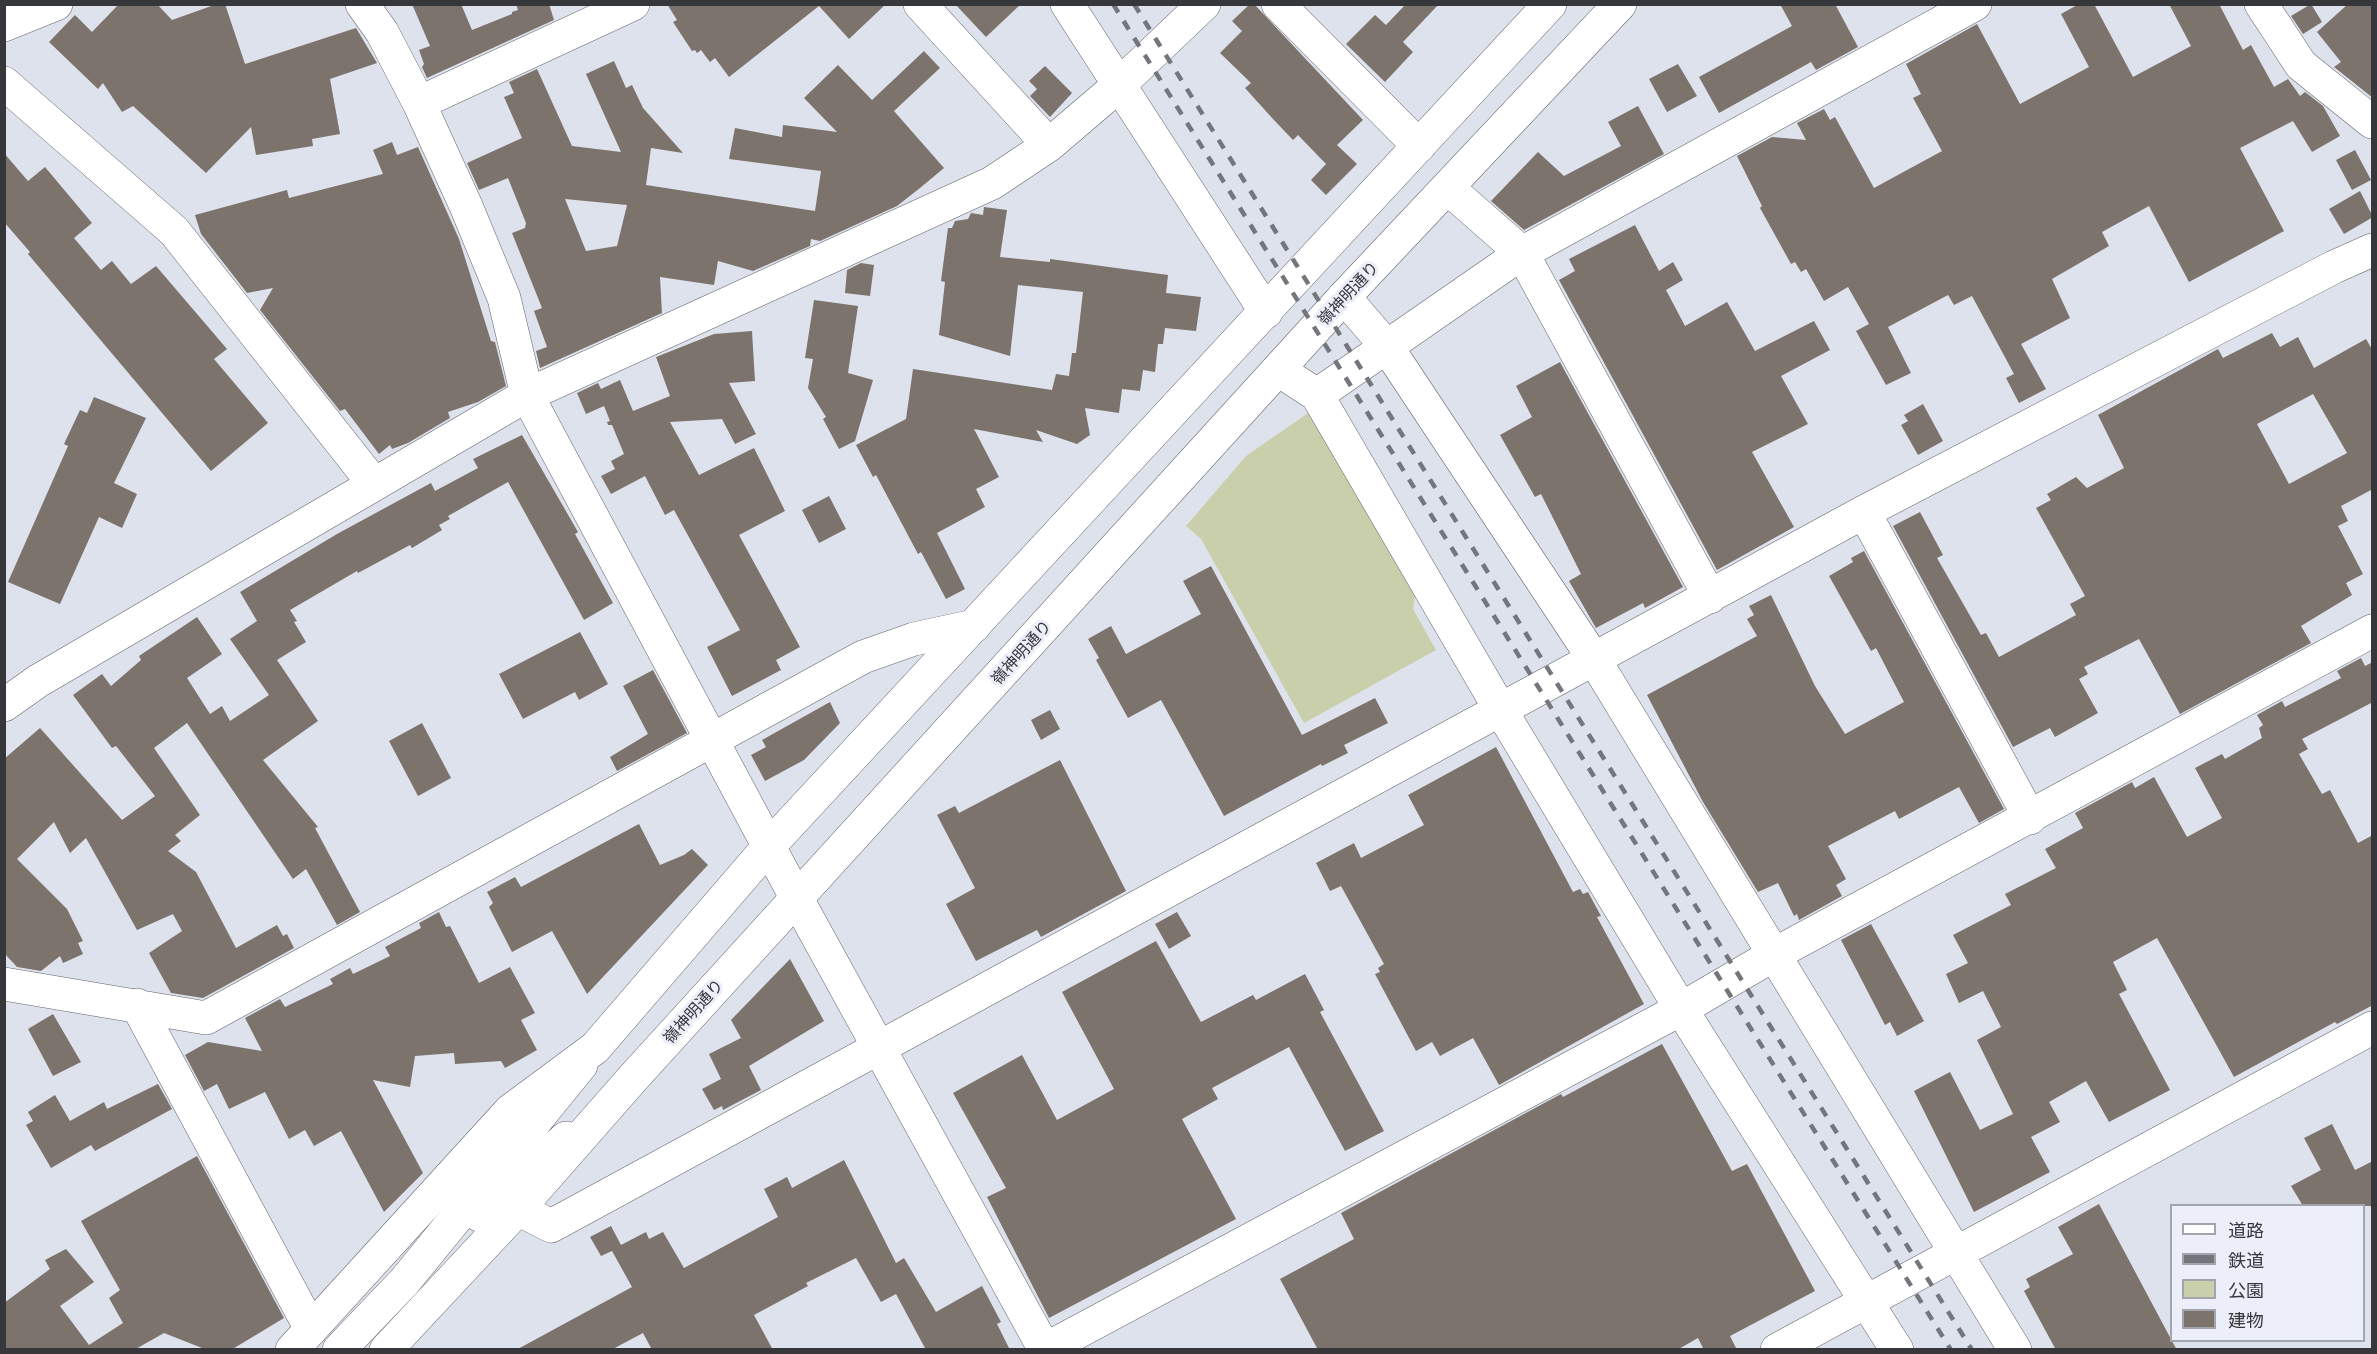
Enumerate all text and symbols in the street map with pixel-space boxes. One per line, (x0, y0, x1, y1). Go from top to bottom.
street label: 嶺神明通り (1315, 258, 1383, 330)
street label: 嶺神明通り (988, 617, 1056, 689)
street label: 嶺神明通り (660, 976, 728, 1048)
legend (2170, 1204, 2365, 1342)
text: 道路 (2228, 1220, 2264, 1242)
text: 鉄道 (2228, 1250, 2264, 1272)
text: 公園 (2228, 1280, 2264, 1302)
text: 建物 (2228, 1310, 2264, 1332)

